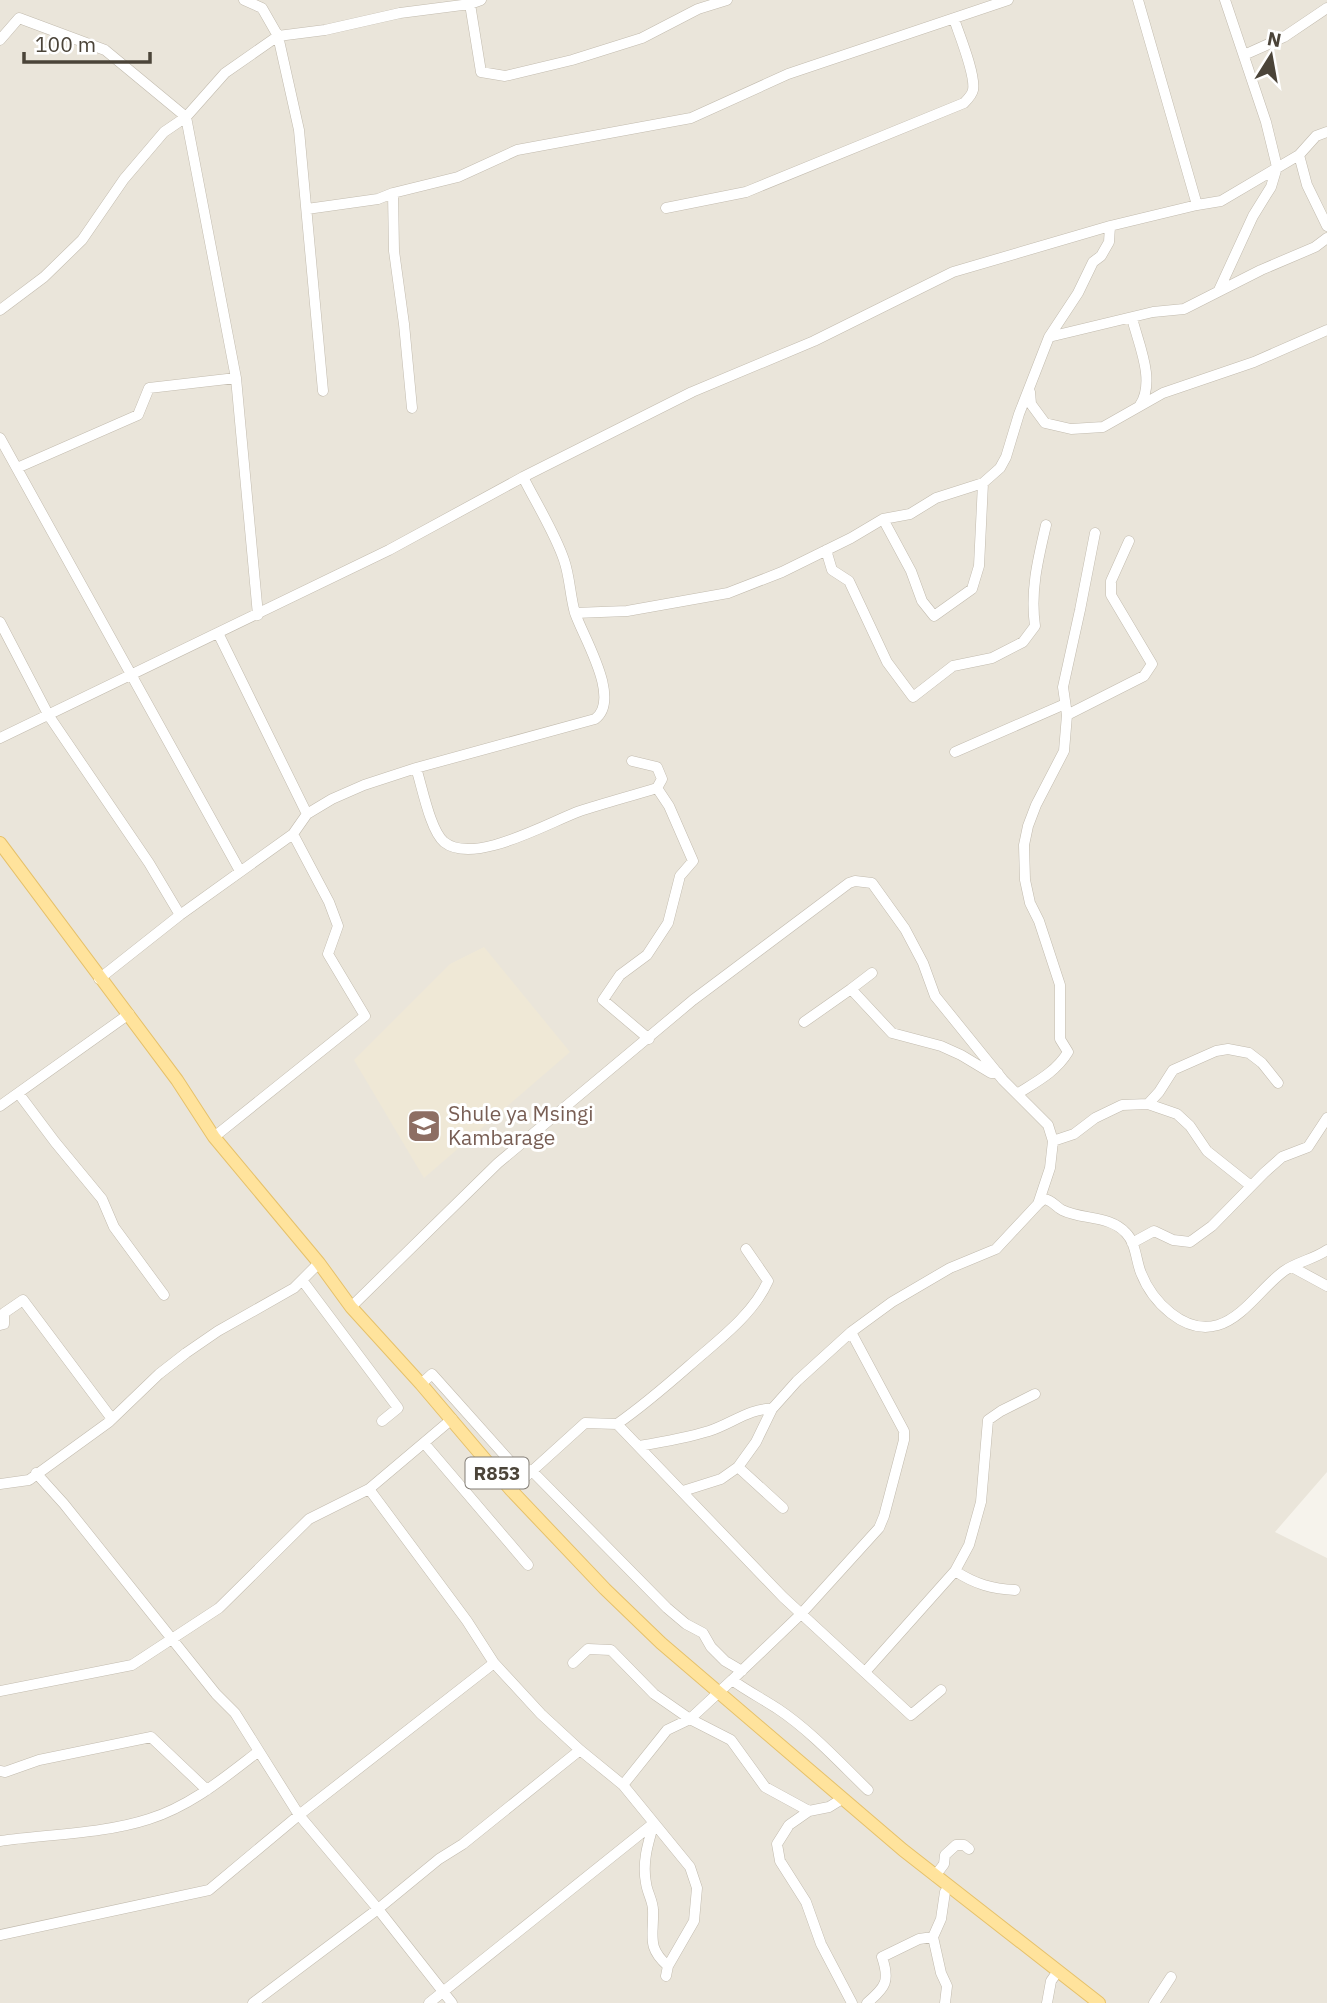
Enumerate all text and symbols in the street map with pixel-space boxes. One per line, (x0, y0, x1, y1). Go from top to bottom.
scale bar (24, 21, 150, 65)
north arrow (1236, 21, 1306, 91)
text: N (1265, 26, 1283, 52)
text: 100 m (35, 30, 96, 58)
place label: Shule ya Msingi Kambarage (448, 1099, 593, 1151)
school or university icon: Shule ya Msingi Kambarage (405, 1107, 443, 1145)
road number: R853 (466, 1457, 528, 1488)

